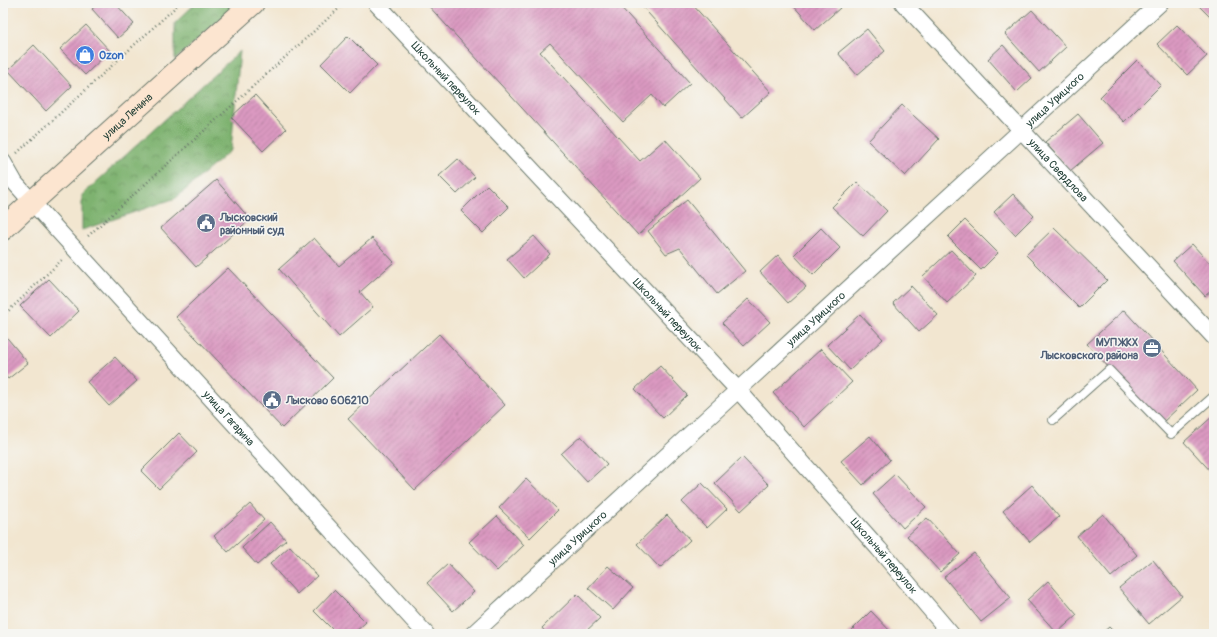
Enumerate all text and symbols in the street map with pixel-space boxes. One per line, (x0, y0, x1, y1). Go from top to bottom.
street label: Школьный переулок (409, 39, 484, 118)
shop icon: Ozon (74, 44, 96, 66)
place label: Ozon (99, 49, 124, 62)
street label: улица Урицкого (1022, 70, 1087, 131)
street label: улица Ленина (99, 91, 155, 143)
street label: улица Свердлова (1025, 135, 1091, 204)
place label: Лысковский районный суд (219, 211, 284, 237)
public building icon: Лысковский районный суд (195, 212, 217, 234)
street label: Школьный переулок (630, 276, 705, 355)
street label: улица Урицкого (784, 289, 848, 350)
place label: МУП ЖКХ Лысковского района (1039, 336, 1138, 362)
office icon: МУП ЖКХ Лысковского района (1141, 337, 1163, 359)
street label: улица Гагарина (200, 387, 257, 449)
public building icon: Лысково 606210 (261, 389, 283, 411)
place label: Лысково 606210 (285, 394, 369, 407)
street label: улица Урицкого (545, 508, 610, 569)
street label: Школьный переулок (848, 516, 920, 597)

